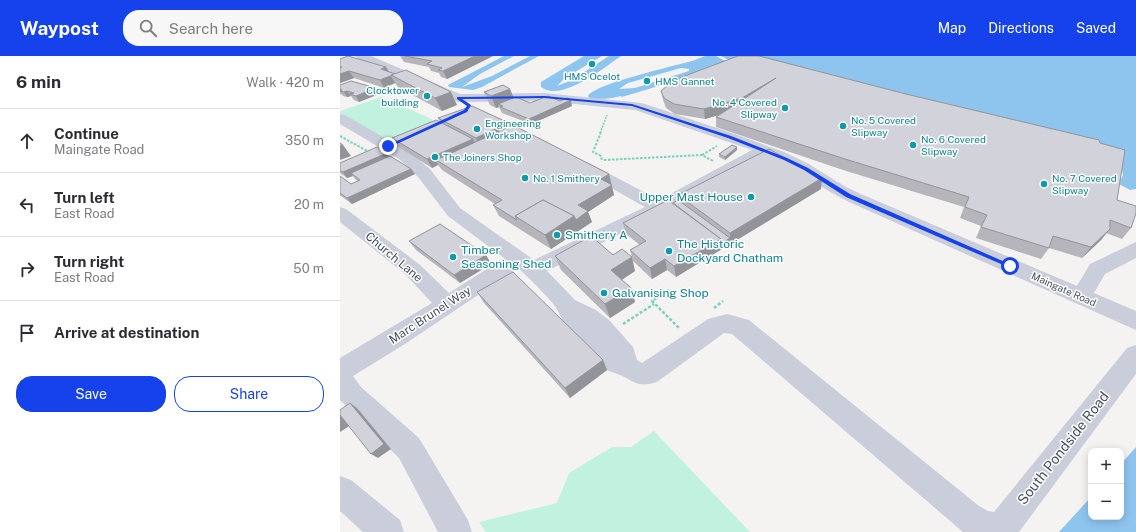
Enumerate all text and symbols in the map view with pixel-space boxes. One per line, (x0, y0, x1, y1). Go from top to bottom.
search box (123, 10, 403, 46)
text: Waypost (20, 17, 99, 39)
icon: search (137, 17, 159, 39)
text: Search here (169, 20, 253, 37)
text: Map (938, 20, 966, 36)
text: Directions (988, 20, 1054, 36)
text: Saved (1076, 20, 1116, 36)
marker: HMS Ocelot (587, 59, 597, 69)
place label: HMS Ocelot (564, 70, 620, 82)
text: 6 min (16, 72, 61, 92)
text: Walk · 420 m (246, 75, 324, 90)
place label: HMS Gannet (655, 75, 714, 87)
marker: HMS Gannet (642, 76, 652, 86)
place label: Clocktower building (366, 84, 419, 108)
marker: Clocktower building (422, 91, 432, 101)
place label: No. 4 Covered Slipway (712, 96, 778, 120)
marker: No. 4 Covered Slipway (780, 103, 790, 113)
place label: No. 5 Covered Slipway (851, 114, 916, 138)
place label: Engineering Workshop (485, 117, 541, 141)
marker: No. 5 Covered Slipway (838, 121, 848, 131)
marker: Engineering Workshop (472, 124, 482, 134)
text: Continue (54, 125, 119, 142)
icon: ahead (16, 130, 38, 152)
text: 350 m (285, 133, 324, 148)
place label: No. 6 Covered Slipway (921, 133, 986, 157)
route end (379, 137, 397, 155)
marker: No. 6 Covered Slipway (908, 140, 918, 150)
text: Maingate Road (54, 142, 144, 157)
place label: The Joiners Shop (443, 151, 522, 163)
marker: The Joiners Shop (430, 152, 440, 162)
place label: No. 1 Smithery (533, 172, 600, 184)
place label: No. 7 Covered Slipway (1052, 172, 1117, 196)
marker: No. 1 Smithery (520, 173, 530, 183)
marker: No. 7 Covered Slipway (1039, 179, 1049, 189)
text: Turn left (54, 189, 115, 206)
place label: Upper Mast House (640, 190, 743, 204)
marker: Upper Mast House (746, 192, 756, 202)
icon: left (16, 194, 38, 216)
text: 20 m (294, 197, 324, 212)
text: East Road (54, 206, 115, 221)
place label: Smithery A (565, 228, 628, 242)
street label: Church Lane (363, 229, 426, 285)
marker: Smithery A (552, 230, 562, 240)
place label: The Historic Dockyard Chatham (677, 237, 783, 265)
place label: Timber Seasoning Shed (461, 243, 551, 271)
marker: The Historic Dockyard Chatham (664, 246, 674, 256)
marker: Timber Seasoning Shed (448, 252, 458, 262)
text: Turn right (54, 253, 124, 270)
route start (1001, 257, 1019, 275)
icon: right (16, 258, 38, 280)
text: 50 m (293, 261, 324, 276)
street label: Maingate Road (1030, 269, 1098, 309)
text: East Road (54, 270, 115, 285)
street label: Marc Brunel Way (386, 283, 474, 347)
place label: Galvanising Shop (612, 286, 709, 300)
marker: Galvanising Shop (599, 288, 609, 298)
icon: arrive (16, 322, 38, 344)
text: Arrive at destination (54, 324, 199, 341)
button: Save (16, 376, 166, 412)
button: Share (174, 376, 324, 412)
street label: South Pondside Road (1014, 388, 1112, 508)
map controls (1088, 448, 1124, 520)
button: + (1088, 448, 1124, 484)
button: − (1088, 484, 1124, 520)

